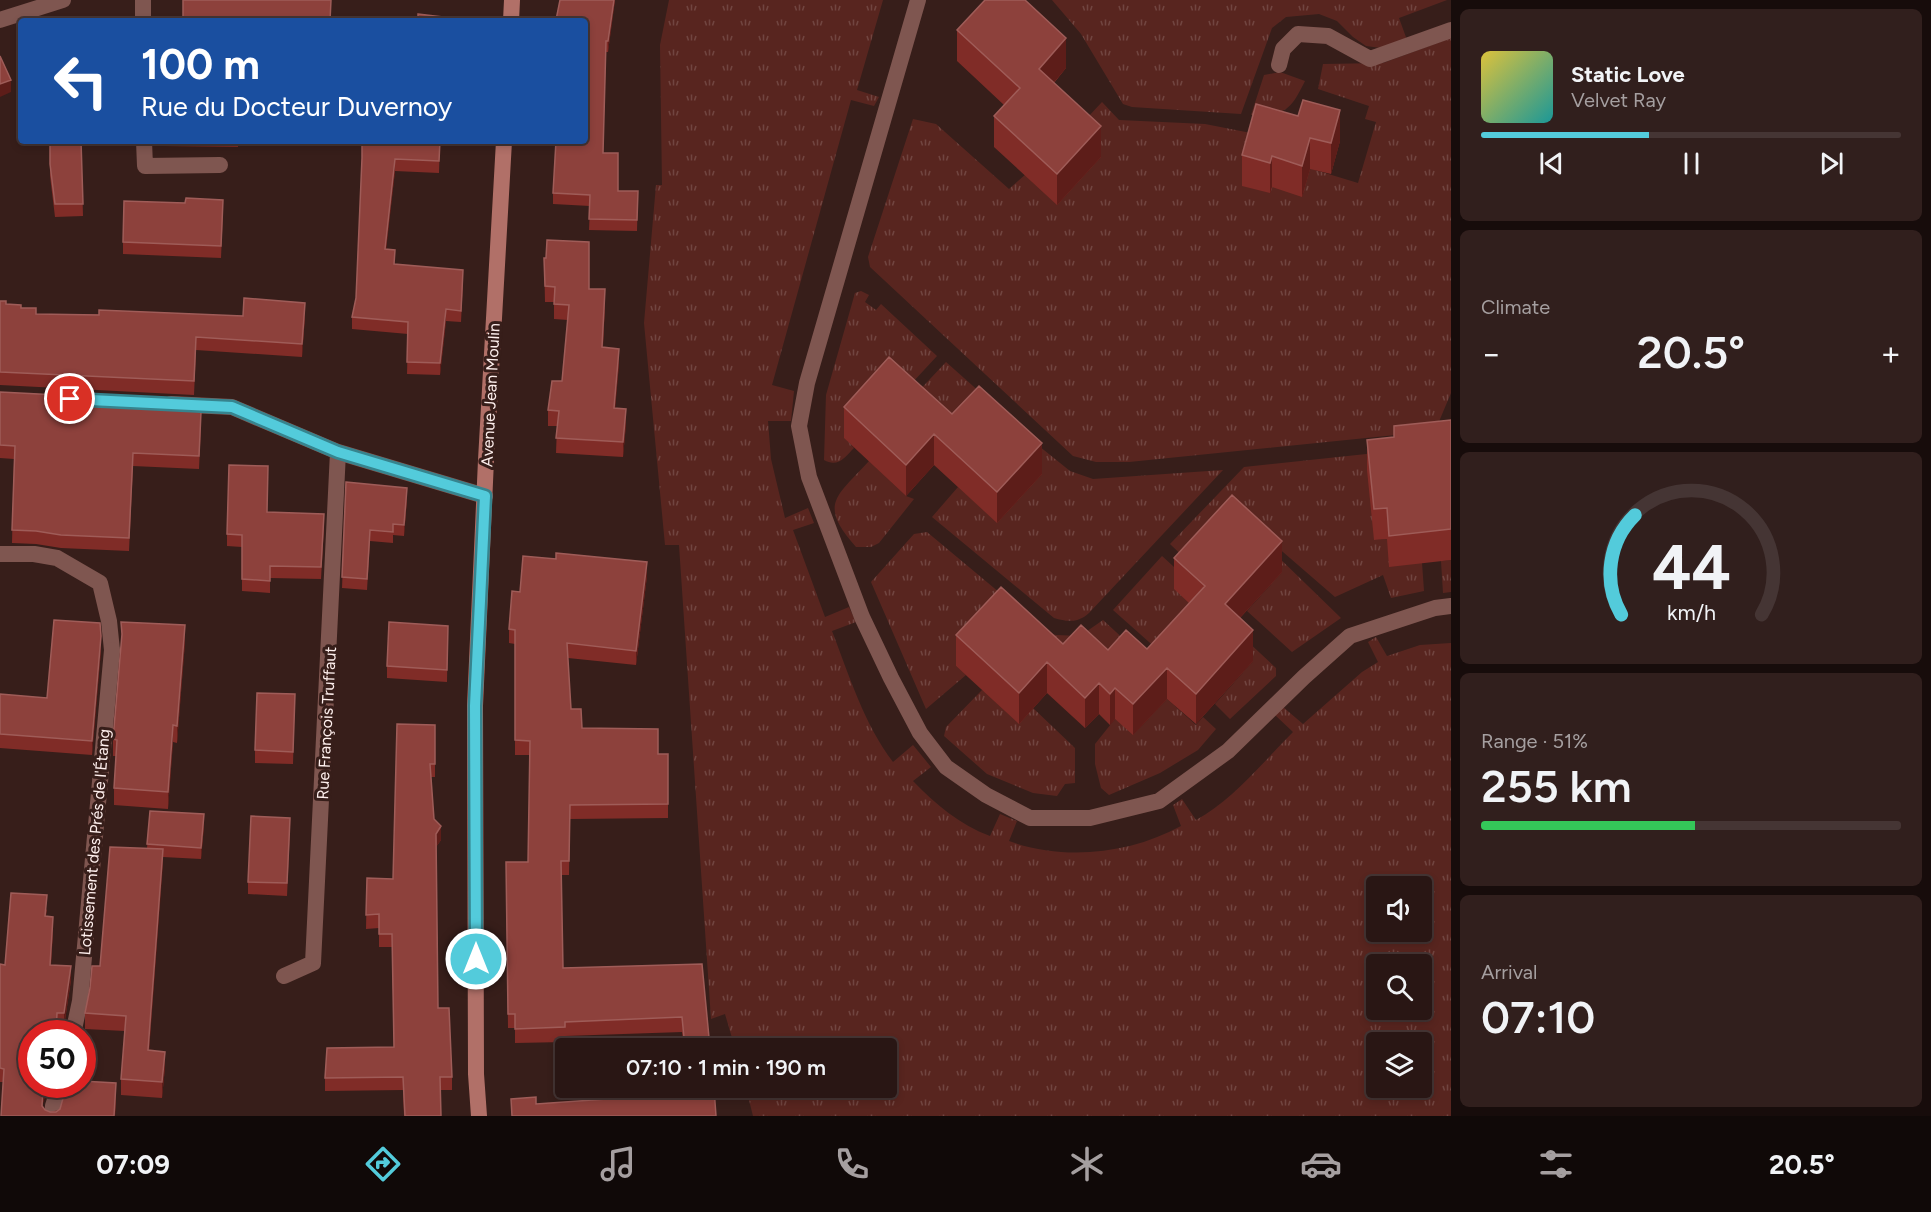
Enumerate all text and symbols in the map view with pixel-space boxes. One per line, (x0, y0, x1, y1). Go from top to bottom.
text: 100 m (141, 39, 260, 90)
icon: left (42, 42, 120, 120)
text: Static Love (1571, 61, 1685, 88)
text: Velvet Ray (1571, 88, 1666, 112)
text: Rue du Docteur Duvernoy (141, 90, 452, 123)
icon: previous (1535, 147, 1568, 180)
icon: pause (1675, 147, 1708, 180)
icon: next (1815, 147, 1848, 180)
text: Climate (1481, 295, 1550, 319)
street label: Avenue Jean Moulin (477, 323, 504, 467)
text: 20.5° (1637, 325, 1745, 379)
text: − (1481, 334, 1502, 373)
text: + (1880, 334, 1901, 373)
pin (44, 373, 95, 424)
icon: arrive (53, 382, 86, 415)
text: 44 (1651, 530, 1730, 605)
text: km/h (1667, 600, 1715, 625)
street label: Rue François Truffaut (313, 646, 340, 800)
street label: Lotissement des Prés de l'Étang (75, 728, 114, 956)
text: Range · 51% (1481, 729, 1588, 753)
text: 255 km (1481, 759, 1632, 813)
map controls (1366, 876, 1432, 1098)
button: sound (1366, 876, 1432, 942)
position arrow (444, 927, 508, 991)
button: search (1366, 954, 1432, 1020)
text: Arrival (1481, 960, 1537, 984)
text: 07:10 (1481, 990, 1595, 1044)
speed limit sign: 50 (18, 1020, 96, 1098)
button: layers (1366, 1032, 1432, 1098)
text: 07:10 · 1 min · 190 m (626, 1054, 826, 1081)
icon: directions (362, 1143, 404, 1185)
icon: music (597, 1143, 639, 1185)
icon: phone (831, 1143, 873, 1185)
icon: climate (1066, 1143, 1108, 1185)
icon: car (1300, 1143, 1342, 1185)
icon: filters (1535, 1143, 1577, 1185)
text: 07:09 (96, 1148, 170, 1181)
text: 20.5° (1769, 1148, 1835, 1181)

